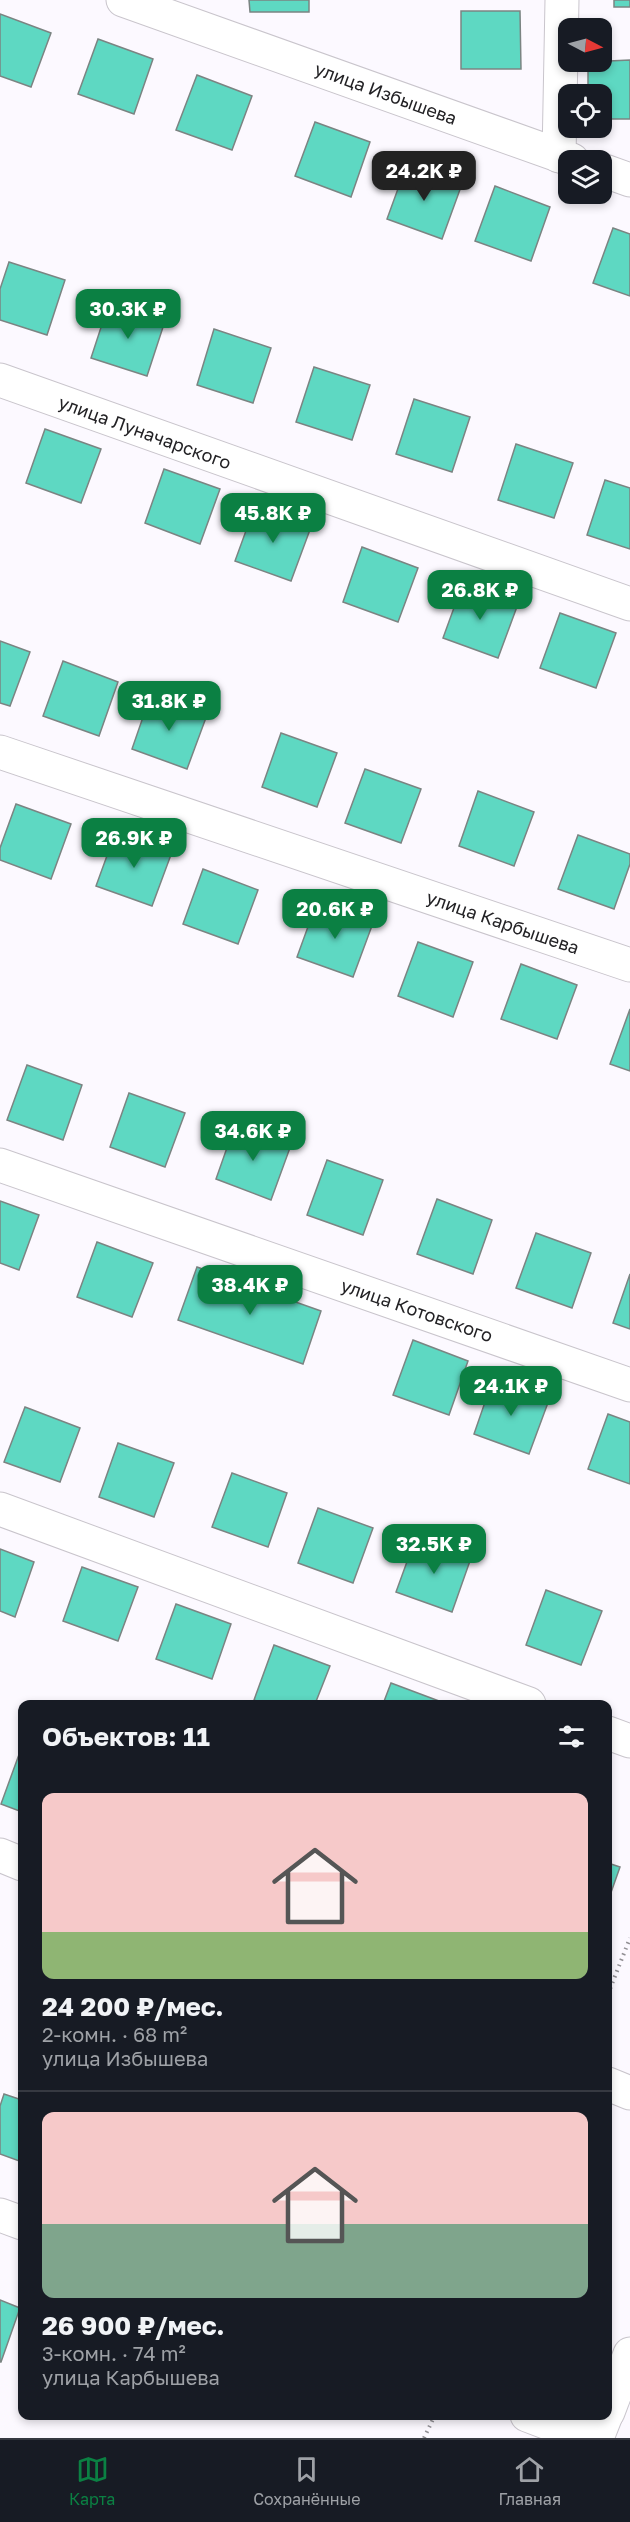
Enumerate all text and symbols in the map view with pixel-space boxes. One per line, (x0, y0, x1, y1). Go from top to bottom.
north arrow (558, 18, 612, 72)
map controls (558, 18, 612, 204)
street label: улица Избышева (312, 57, 460, 129)
button: locate (558, 84, 612, 138)
button: layers (558, 150, 612, 204)
pin: 24.2K ₽ (369, 151, 479, 202)
text: 24.2K ₽ (386, 158, 462, 182)
pin: 30.3K ₽ (73, 289, 183, 340)
text: 30.3K ₽ (90, 296, 166, 320)
street label: улица Луначарского (56, 391, 234, 473)
pin: 45.8K ₽ (218, 493, 328, 544)
text: 45.8K ₽ (235, 500, 311, 524)
pin: 26.8K ₽ (425, 570, 535, 621)
text: 26.8K ₽ (441, 577, 519, 601)
pin: 31.8K ₽ (114, 681, 224, 732)
text: 31.8K ₽ (132, 688, 206, 712)
pin: 26.9K ₽ (79, 818, 189, 869)
text: 26.9K ₽ (96, 825, 173, 849)
street label: улица Карбышева (424, 886, 582, 958)
pin: 20.6K ₽ (280, 889, 390, 940)
text: 20.6K ₽ (296, 896, 374, 920)
pin: 34.6K ₽ (198, 1111, 308, 1162)
text: 34.6K ₽ (215, 1118, 291, 1142)
pin: 38.4K ₽ (195, 1265, 305, 1316)
text: 38.4K ₽ (212, 1272, 288, 1296)
street label: улица Котовского (338, 1274, 496, 1346)
pin: 24.1K ₽ (456, 1366, 566, 1417)
text: 24.1K ₽ (474, 1373, 548, 1397)
pin: 32.5K ₽ (379, 1524, 489, 1575)
text: 32.5K ₽ (396, 1531, 472, 1555)
icon: filters (555, 1720, 588, 1753)
text: Объектов: 11 (42, 1721, 210, 1752)
icon: home (261, 1832, 369, 1940)
text: 24 200 ₽/мес. (42, 1991, 224, 2022)
text: 2-комн. · 68 m² (42, 2022, 187, 2046)
text: улица Избышева (42, 2046, 208, 2070)
icon: home (261, 2151, 369, 2259)
text: 26 900 ₽/мес. (42, 2310, 225, 2341)
text: 3-комн. · 74 m² (42, 2341, 186, 2365)
text: улица Карбышева (42, 2365, 220, 2389)
tab: Карта (69, 2453, 115, 2509)
tab: Сохранённые (253, 2453, 361, 2509)
tab: Главная (498, 2453, 561, 2509)

